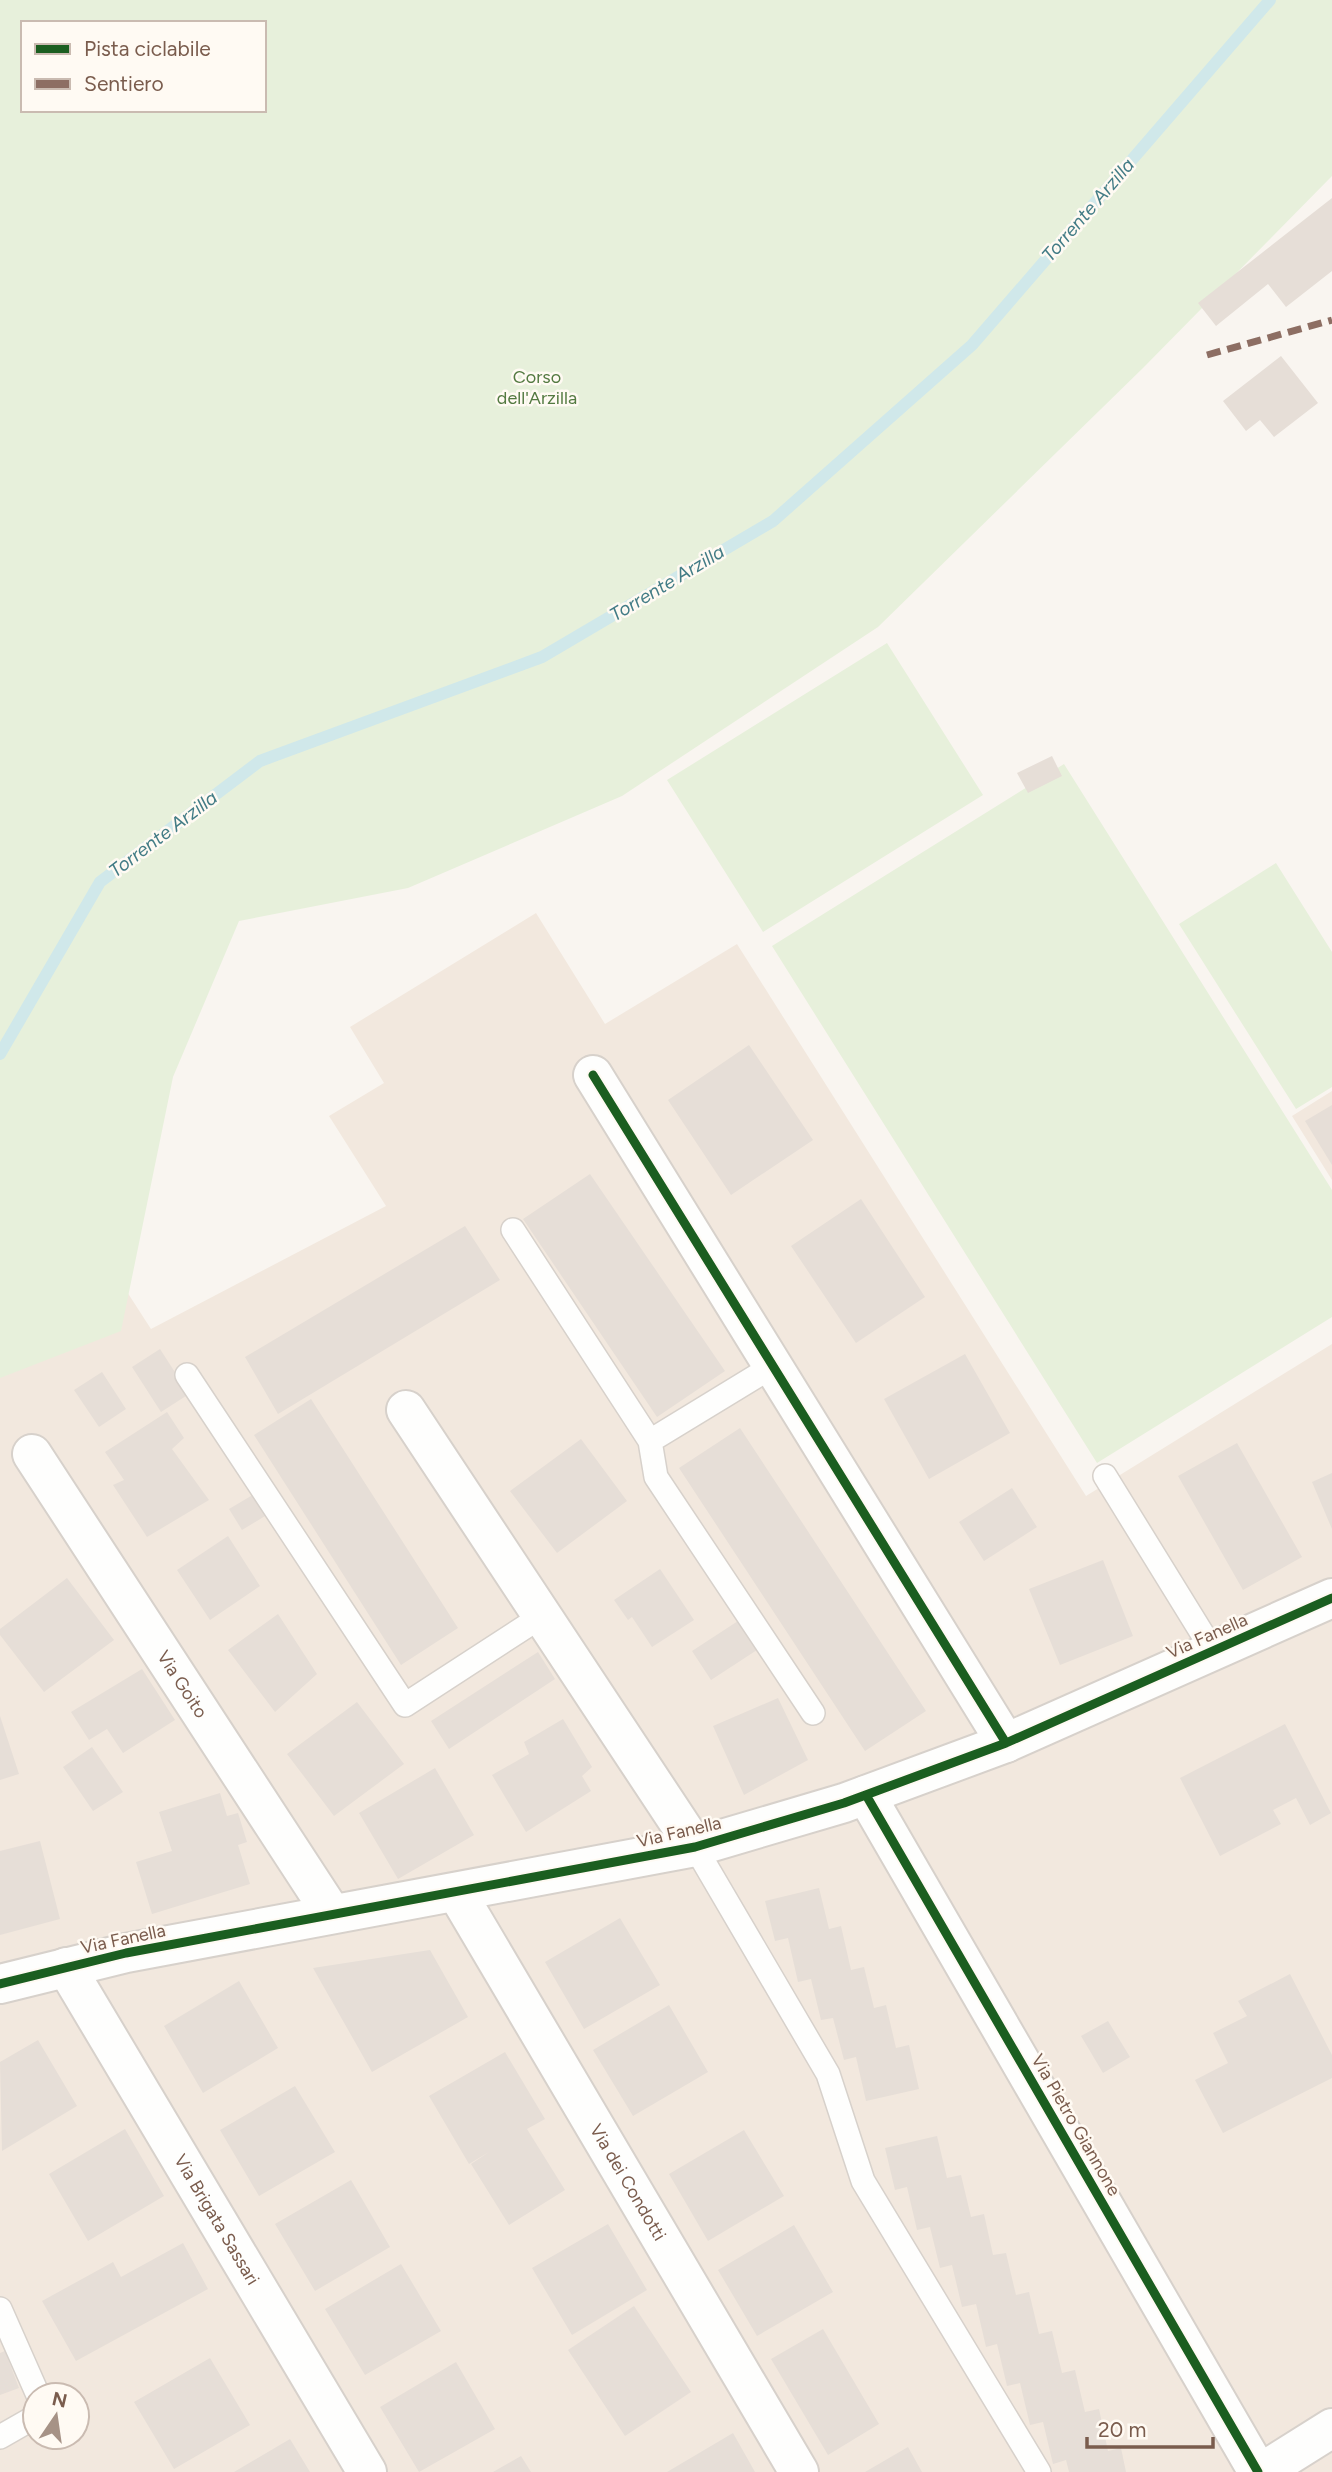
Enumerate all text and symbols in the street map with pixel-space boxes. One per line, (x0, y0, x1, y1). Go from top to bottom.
legend (21, 21, 266, 112)
text: Pista ciclabile (84, 36, 211, 61)
text: Sentiero (84, 71, 164, 96)
water label: Torrente Arzilla (1037, 154, 1139, 266)
park label: Corso dell'Arzilla (497, 366, 577, 409)
water label: Torrente Arzilla (606, 540, 728, 626)
water label: Torrente Arzilla (104, 786, 222, 882)
street label: Via Fanella (1163, 1608, 1251, 1664)
street label: Via Goito (152, 1647, 212, 1722)
street label: Via Fanella (635, 1812, 723, 1852)
street label: Via Fanella (79, 1919, 167, 1959)
street label: Via Pietro Giannone (1026, 2050, 1126, 2200)
street label: Via dei Condotti (585, 2120, 671, 2245)
street label: Via Brigata Sassari (169, 2150, 264, 2289)
north arrow (21, 2381, 91, 2451)
text: N (50, 2387, 69, 2413)
scale bar (1087, 2406, 1213, 2450)
text: 20 m (1098, 2417, 1146, 2442)

